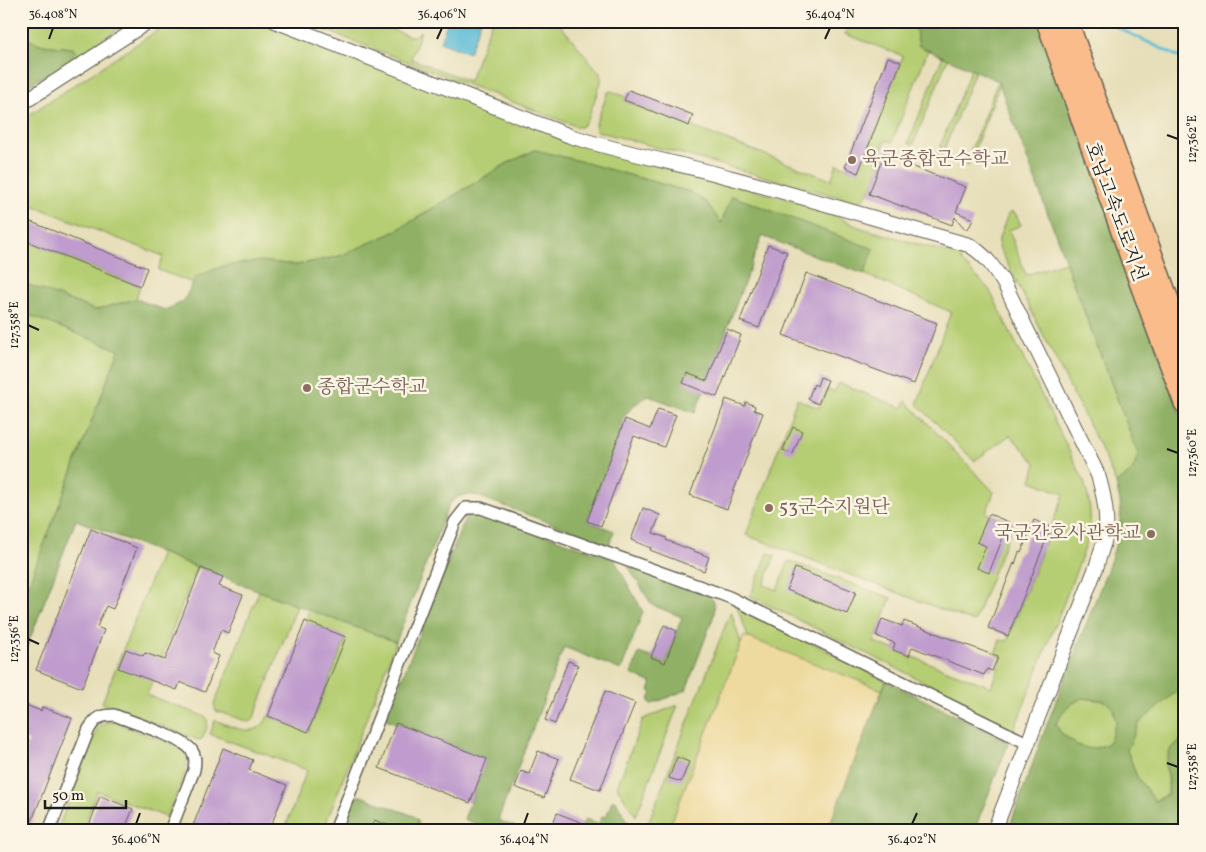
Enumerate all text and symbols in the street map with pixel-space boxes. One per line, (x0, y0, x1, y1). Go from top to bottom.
text: 36.408°N (29, 7, 77, 23)
text: 36.406°N (418, 7, 466, 23)
text: 36.404°N (805, 7, 855, 23)
text: 127.362°E (1185, 115, 1201, 163)
street label: 호남고속도로지선 (1078, 139, 1152, 285)
place label: 육군종합군수학교 (862, 147, 1009, 173)
marker: 육군종합군수학교 (846, 154, 858, 166)
text: 127.358°E (7, 301, 23, 349)
place label: 종합군수학교 (317, 375, 427, 401)
marker: 종합군수학교 (301, 382, 313, 394)
text: 127.360°E (1185, 429, 1201, 477)
place label: 53군수지원단 (779, 495, 890, 521)
marker: 53군수지원단 (763, 502, 775, 514)
place label: 국군간호사관학교 (994, 521, 1141, 547)
marker: 국군간호사관학교 (1145, 528, 1157, 540)
text: 127.356°E (7, 615, 23, 663)
text: 127.358°E (1185, 743, 1201, 791)
scale bar (45, 777, 126, 809)
text: 50 m (52, 786, 84, 807)
text: 36.406°N (112, 832, 160, 848)
text: 36.404°N (499, 832, 549, 848)
text: 36.402°N (888, 832, 936, 848)

